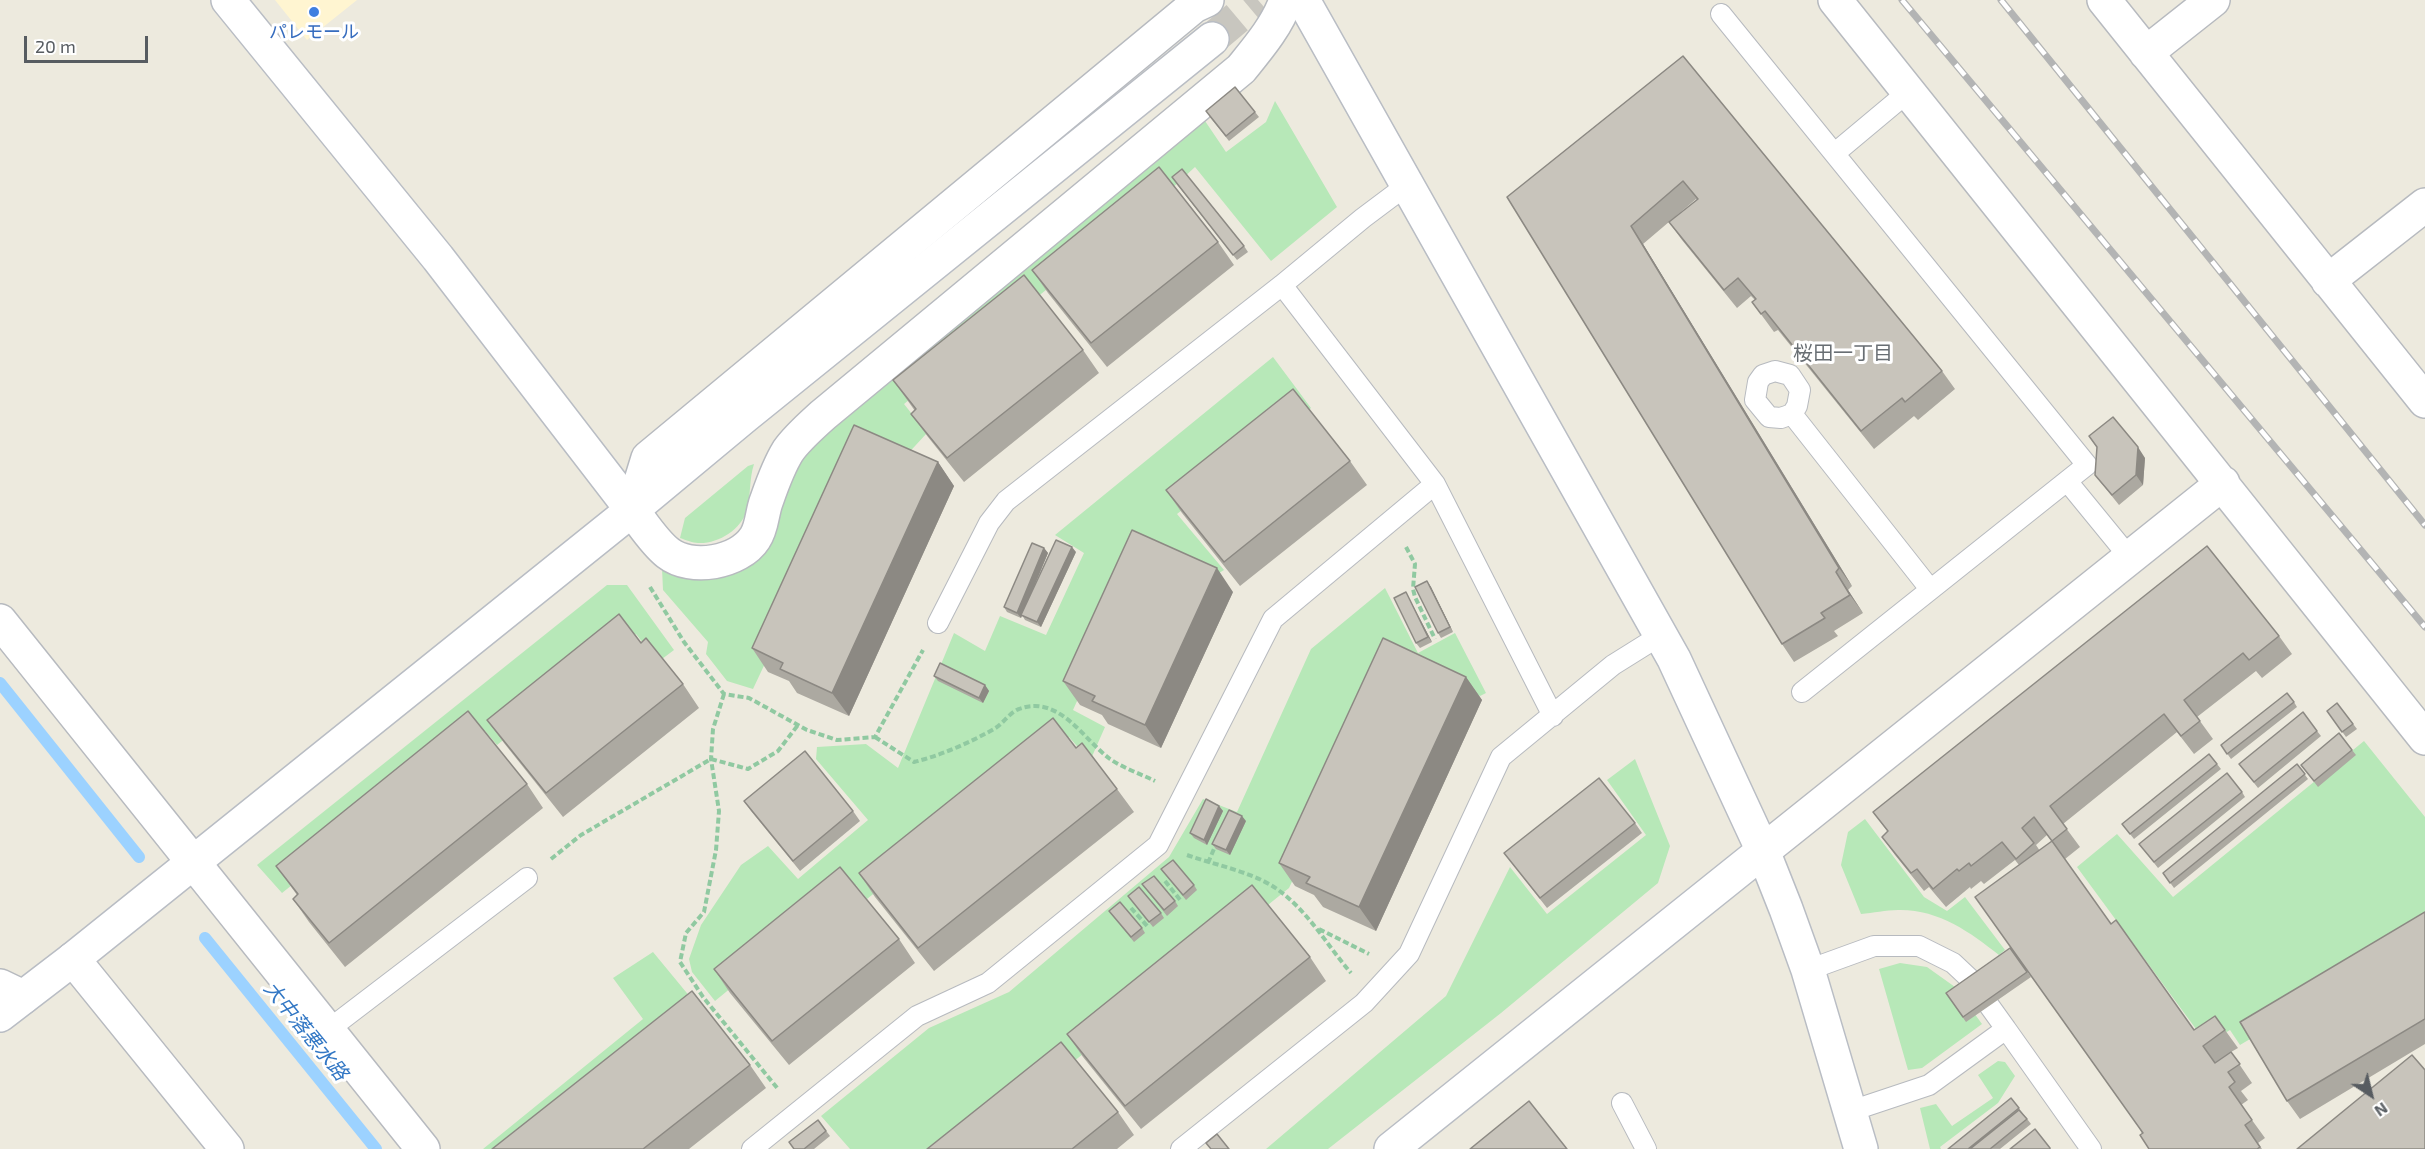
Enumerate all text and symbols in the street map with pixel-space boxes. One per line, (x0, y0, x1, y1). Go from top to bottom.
marker: パレモール (307, 5, 321, 19)
place label: パレモール (269, 21, 359, 43)
scale bar (27, 24, 152, 62)
text: 20 m (35, 35, 76, 57)
district label: 桜田一丁目 (1793, 341, 1893, 365)
water label: 大中落悪水路 (259, 977, 353, 1085)
north arrow (2341, 1065, 2401, 1125)
text: N (2371, 1099, 2392, 1121)

